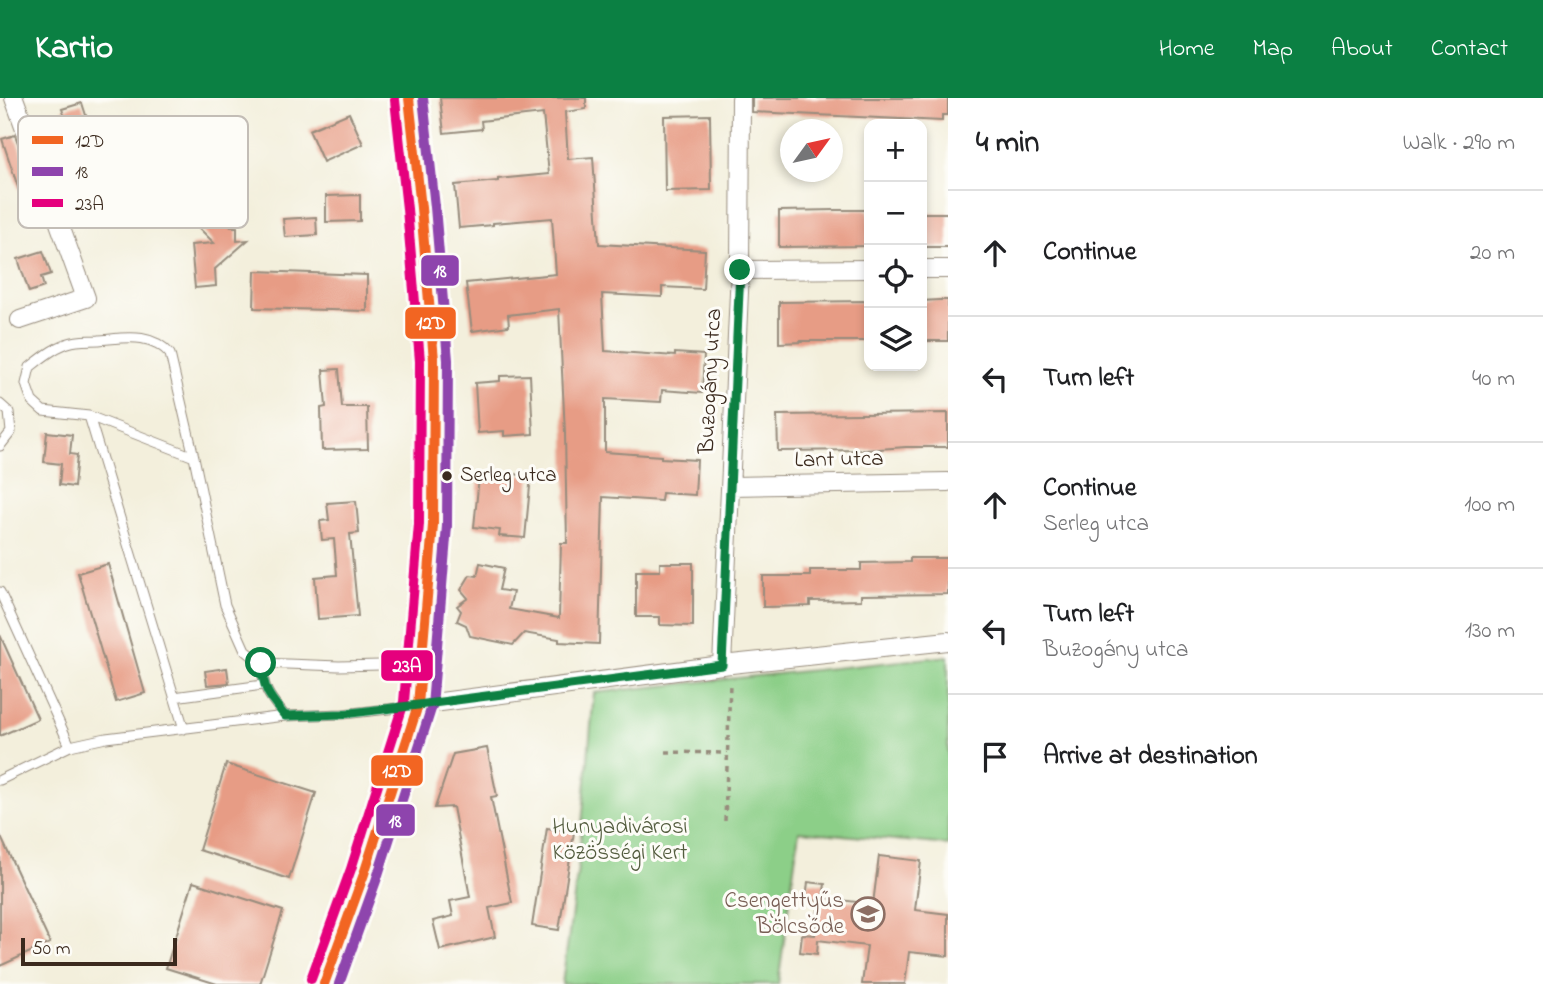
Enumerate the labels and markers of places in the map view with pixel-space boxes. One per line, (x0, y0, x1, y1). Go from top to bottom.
place label: Serleg utca (460, 461, 557, 493)
marker: Serleg utca (440, 469, 454, 483)
place label: Csengettyűs Bölcsőde (724, 885, 845, 944)
school or university icon: Csengettyűs Bölcsőde (849, 895, 887, 933)

